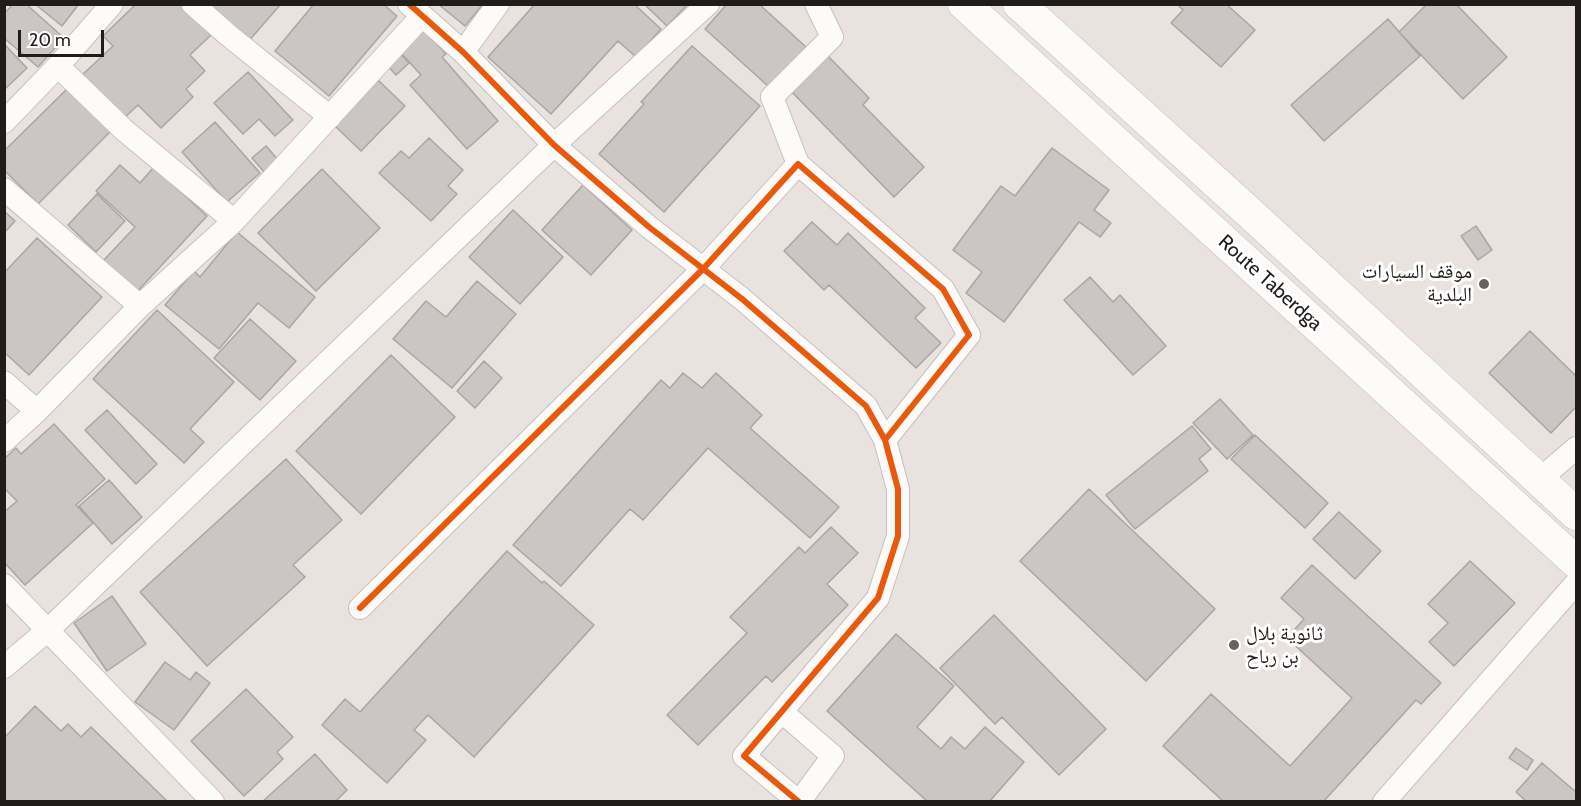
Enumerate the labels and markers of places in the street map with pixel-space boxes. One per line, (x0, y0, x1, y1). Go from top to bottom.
place label: موقف السيارات البلدية (1362, 260, 1472, 307)
marker: موقف السيارات البلدية (1477, 277, 1491, 291)
place label: ثانوية بلال بن رباح (1246, 622, 1323, 669)
marker: ثانوية بلال بن رباح (1227, 638, 1241, 652)

